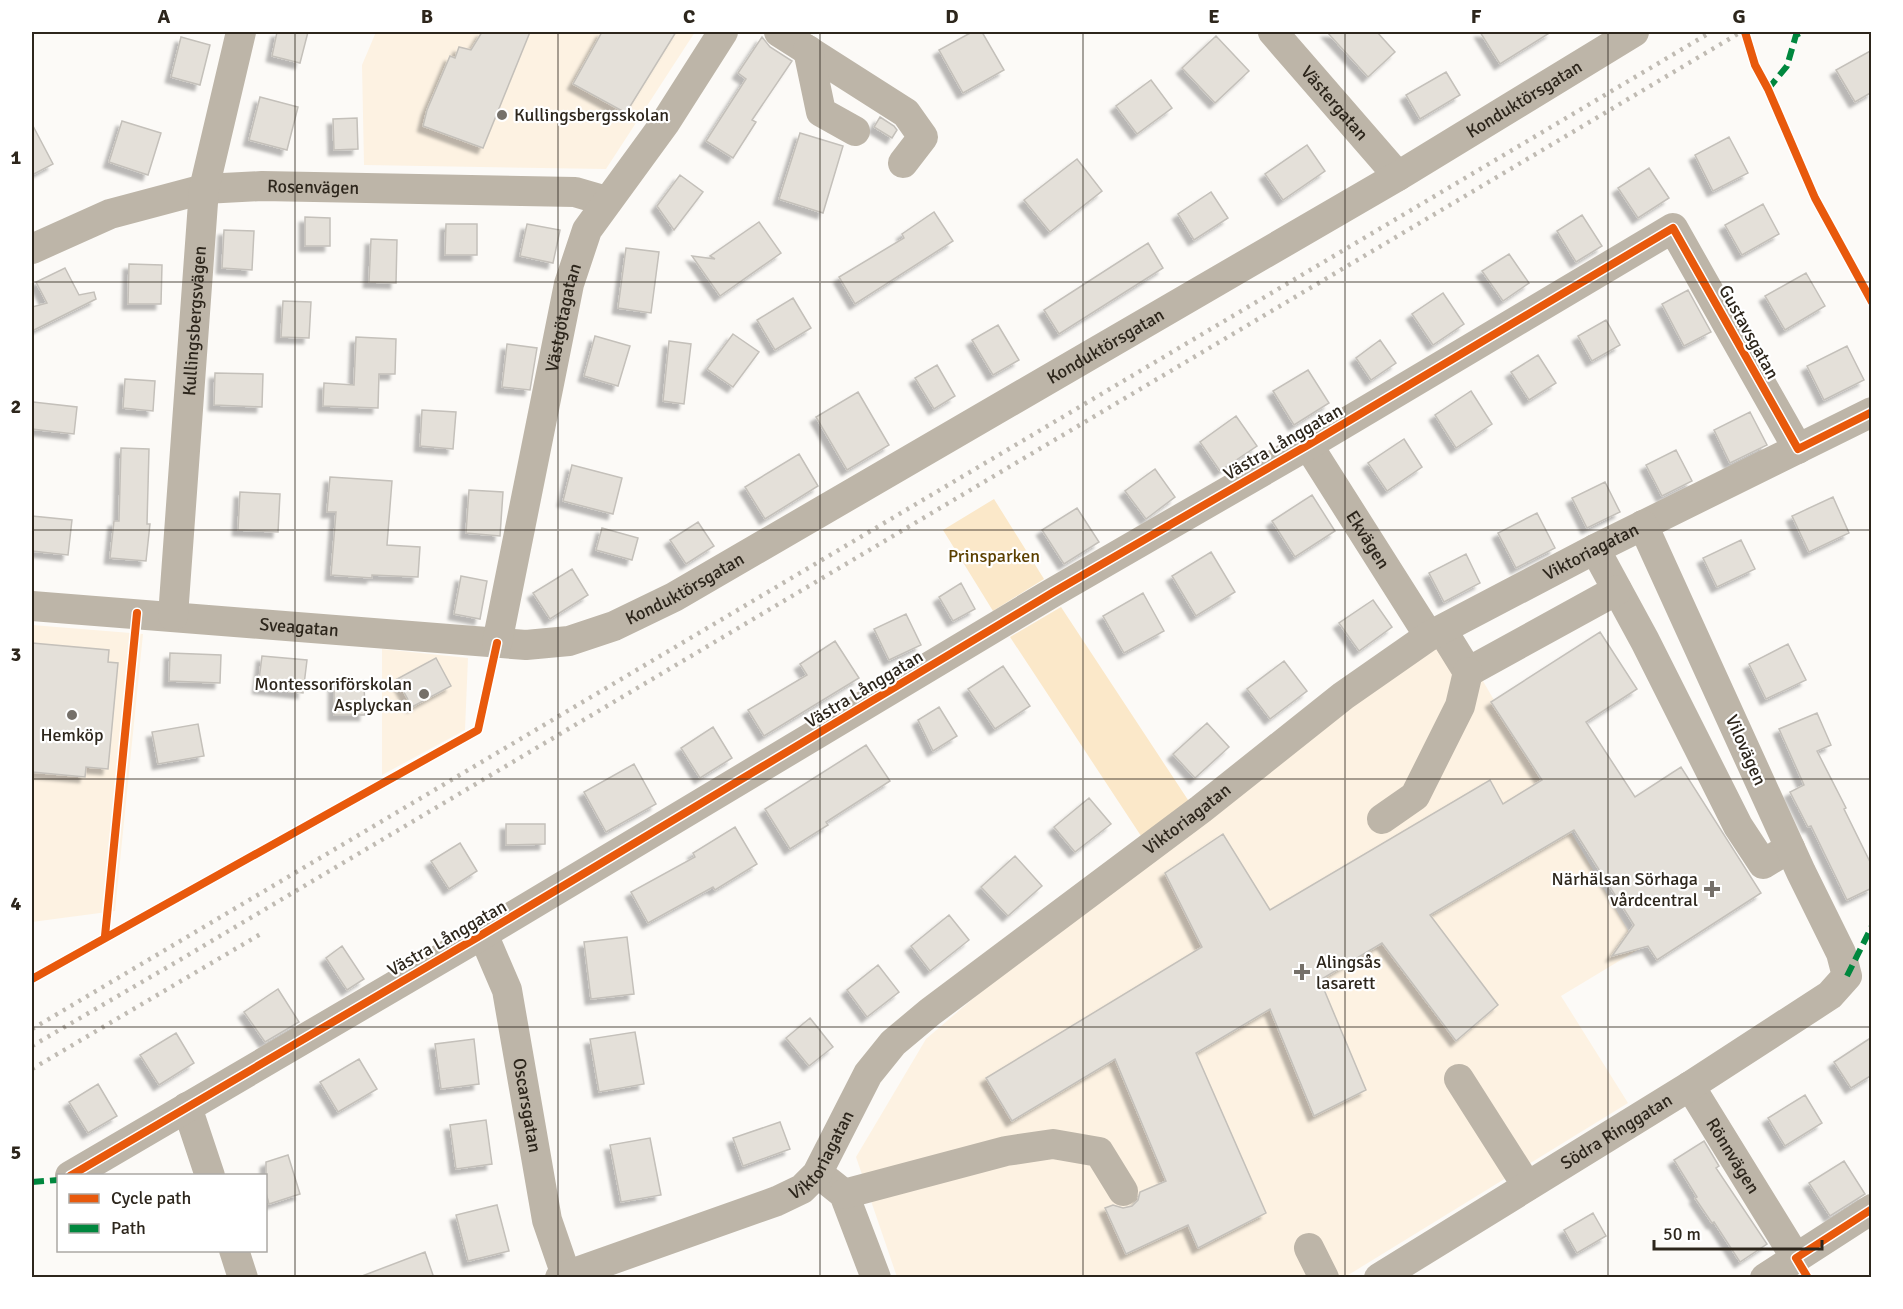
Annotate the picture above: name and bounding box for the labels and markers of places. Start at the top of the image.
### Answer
place label: Kullingsbergsskolan [514,104,669,126]
marker: Kullingsbergsskolan [495,108,509,122]
place label: Montessoriförskolan Asplyckan [254,673,412,716]
marker: Montessoriförskolan Asplyckan [417,687,431,701]
marker: Hemköp [65,708,79,722]
place label: Hemköp [40,724,104,746]
place label: Närhälsan Sörhaga vårdcentral [1552,868,1698,911]
marker: Närhälsan Sörhaga vårdcentral [1703,880,1721,898]
place label: Alingsås lasarett [1316,951,1381,994]
marker: Alingsås lasarett [1293,963,1311,981]

